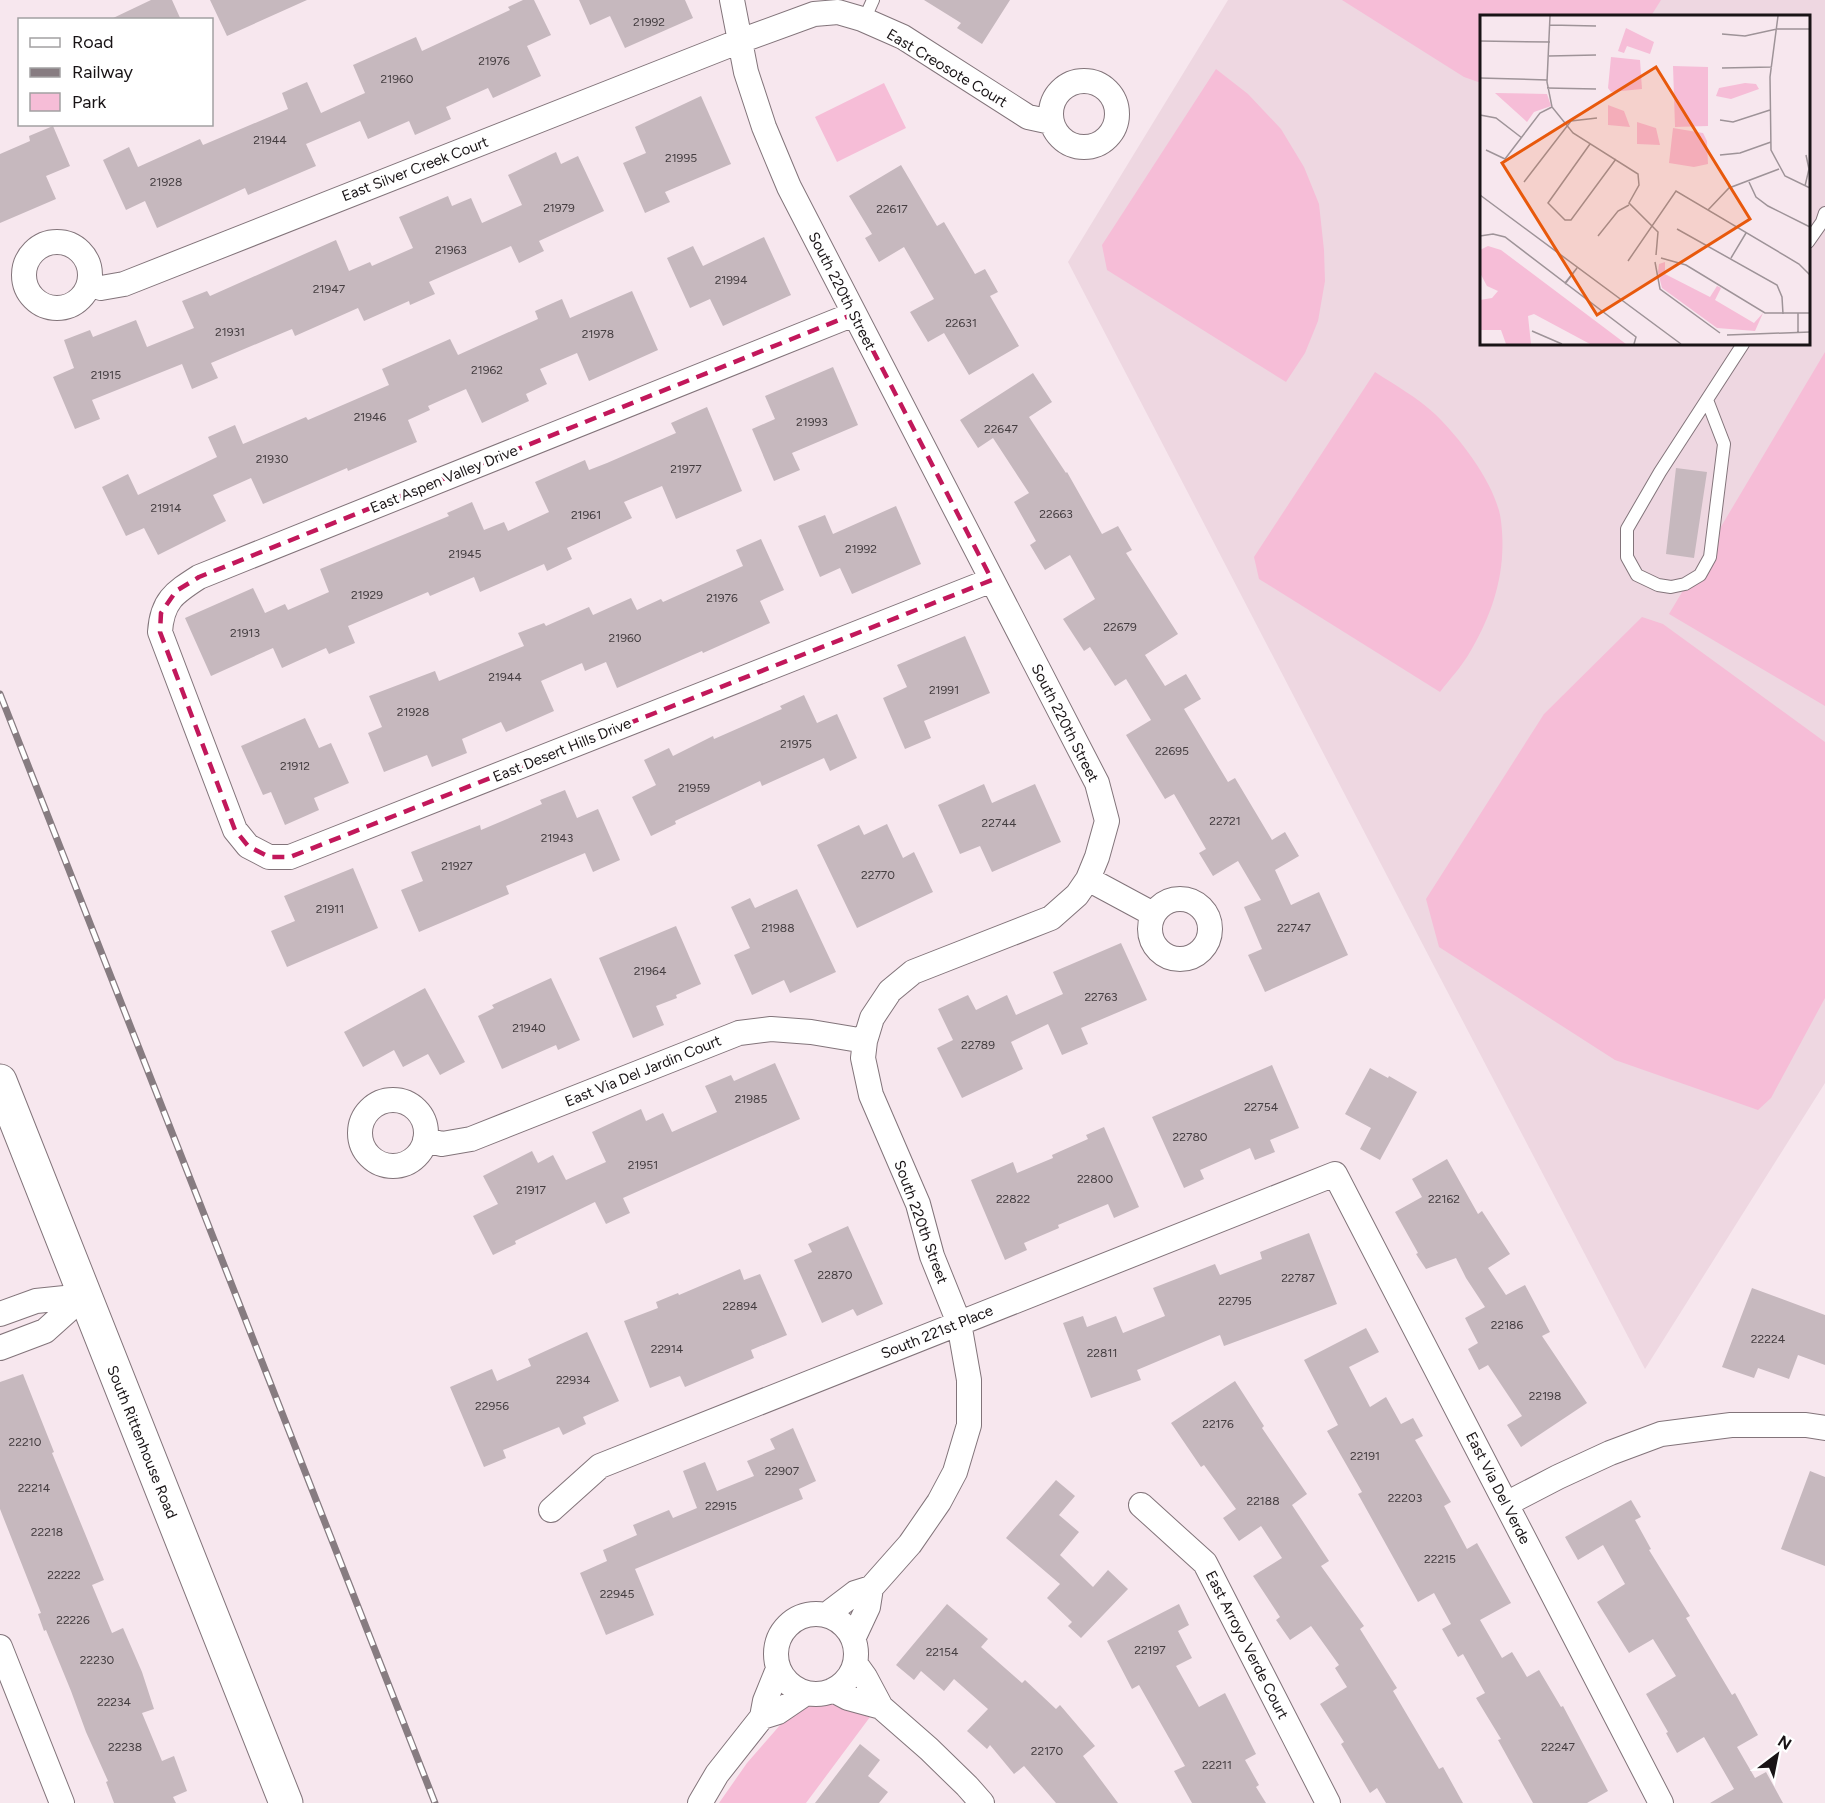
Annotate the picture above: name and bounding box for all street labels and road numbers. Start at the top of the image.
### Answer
street label: East Creosote Court [883,25,1011,111]
street label: East Silver Creek Court [339,133,491,205]
street label: South 220th Street [804,229,880,353]
street label: East Aspen Valley Drive [368,441,520,517]
street label: South 220th Street [1027,661,1103,785]
street label: East Desert Hills Drive [490,714,634,786]
street label: East Via Del Jardin Court [562,1031,724,1111]
street label: South 220th Street [890,1158,952,1287]
street label: South 221st Place [878,1301,996,1363]
street label: South Rittenhouse Road [103,1363,181,1521]
street label: East Via Del Verde [1462,1429,1534,1547]
street label: East Arroyo Verde Court [1202,1568,1292,1723]

